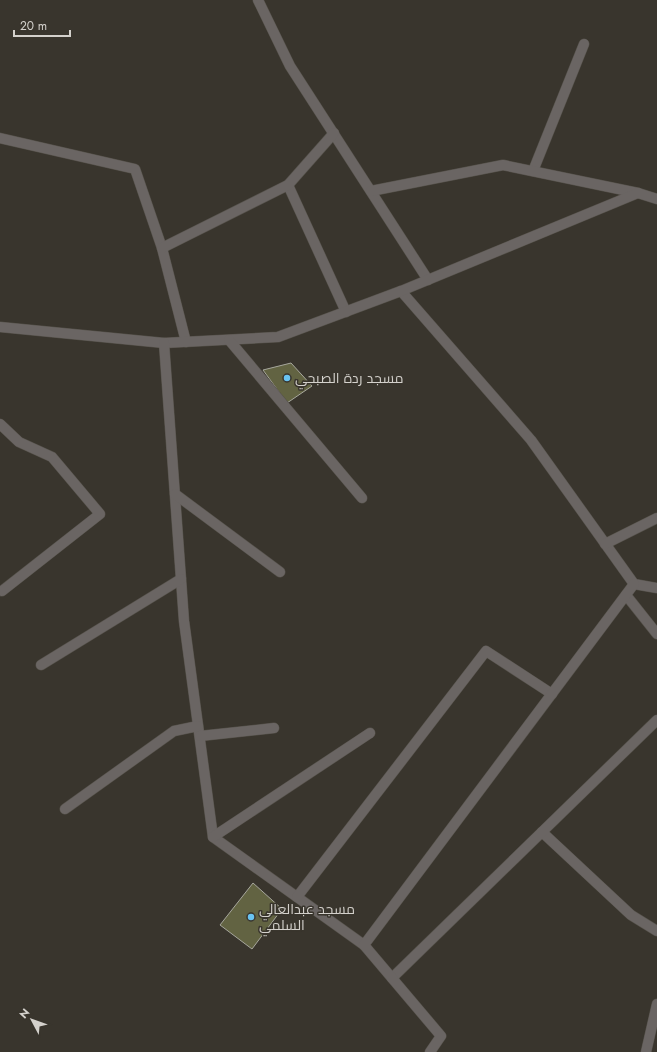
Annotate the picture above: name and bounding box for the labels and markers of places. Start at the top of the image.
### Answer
place label: مسجد ردة الصبحي [295,368,403,390]
marker: مسجد ردة الصبحي [282,373,292,383]
place label: مسجد عبدالعالي السلمي [259,899,355,937]
marker: مسجد عبدالعالي السلمي [246,912,256,922]

